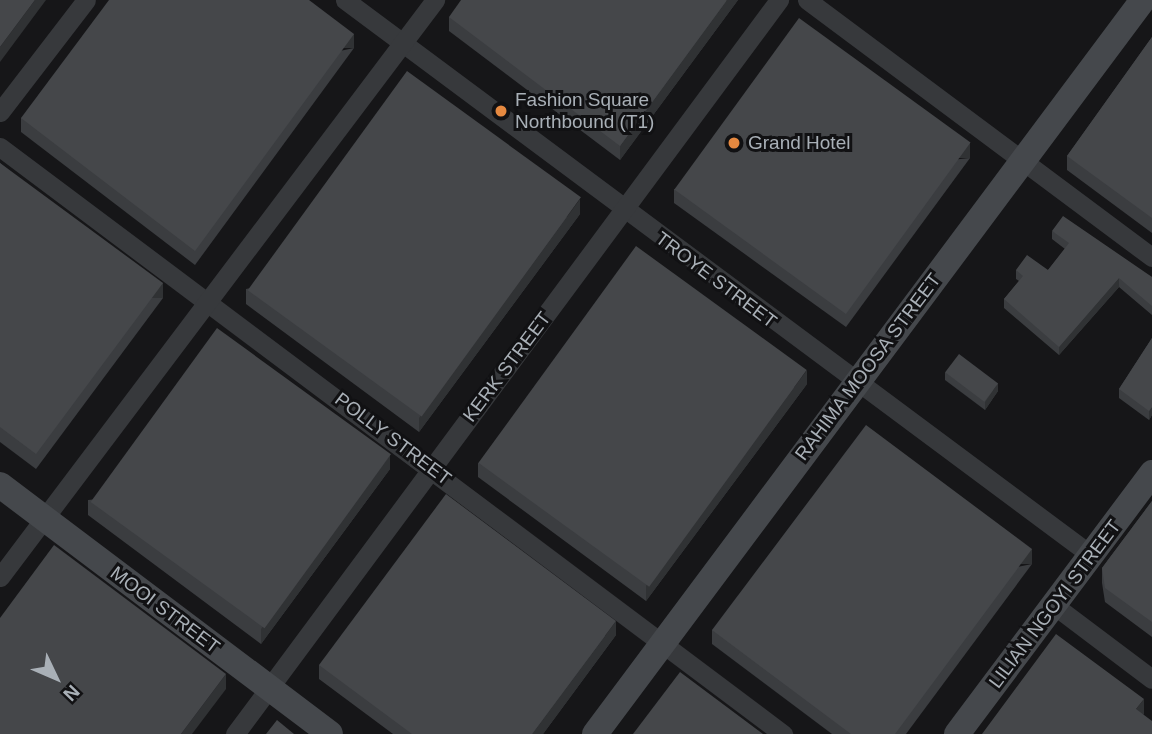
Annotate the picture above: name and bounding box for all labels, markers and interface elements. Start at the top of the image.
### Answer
place label: Fashion Square Northbound (T1) [515,89,654,133]
marker: Fashion Square Northbound (T1) [493,103,509,119]
place label: Grand Hotel [748,132,850,154]
marker: Grand Hotel [726,135,742,151]
street label: TROYE STREET [651,227,781,333]
street label: RAHIMA MOOSA STREET [790,268,946,466]
street label: KERK STREET [458,307,556,427]
street label: POLLY STREET [330,388,456,490]
street label: LILIAN NGOYI STREET [984,515,1126,693]
street label: MOOI STREET [106,562,224,658]
north arrow [21,643,91,713]
text: N [59,681,84,705]

